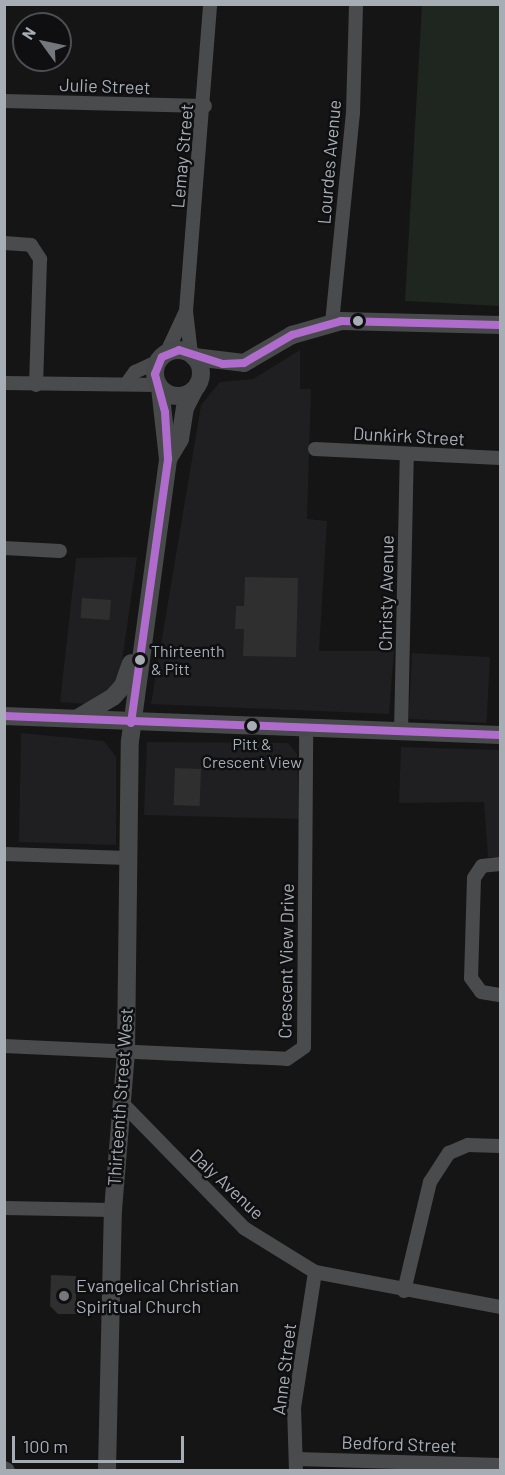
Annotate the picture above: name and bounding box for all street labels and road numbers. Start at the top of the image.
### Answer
street label: Julie Street [59,74,151,98]
street label: Lourdes Avenue [313,99,345,225]
street label: Lemay Street [167,103,197,209]
street label: Dunkirk Street [352,422,466,450]
street label: Christy Avenue [374,535,398,651]
street label: Crescent View Drive [274,883,298,1039]
street label: Thirteenth Street West [103,1007,137,1187]
street label: Daly Avenue [185,1144,269,1224]
street label: Anne Street [268,1322,300,1416]
street label: Bedford Street [341,1431,457,1457]

